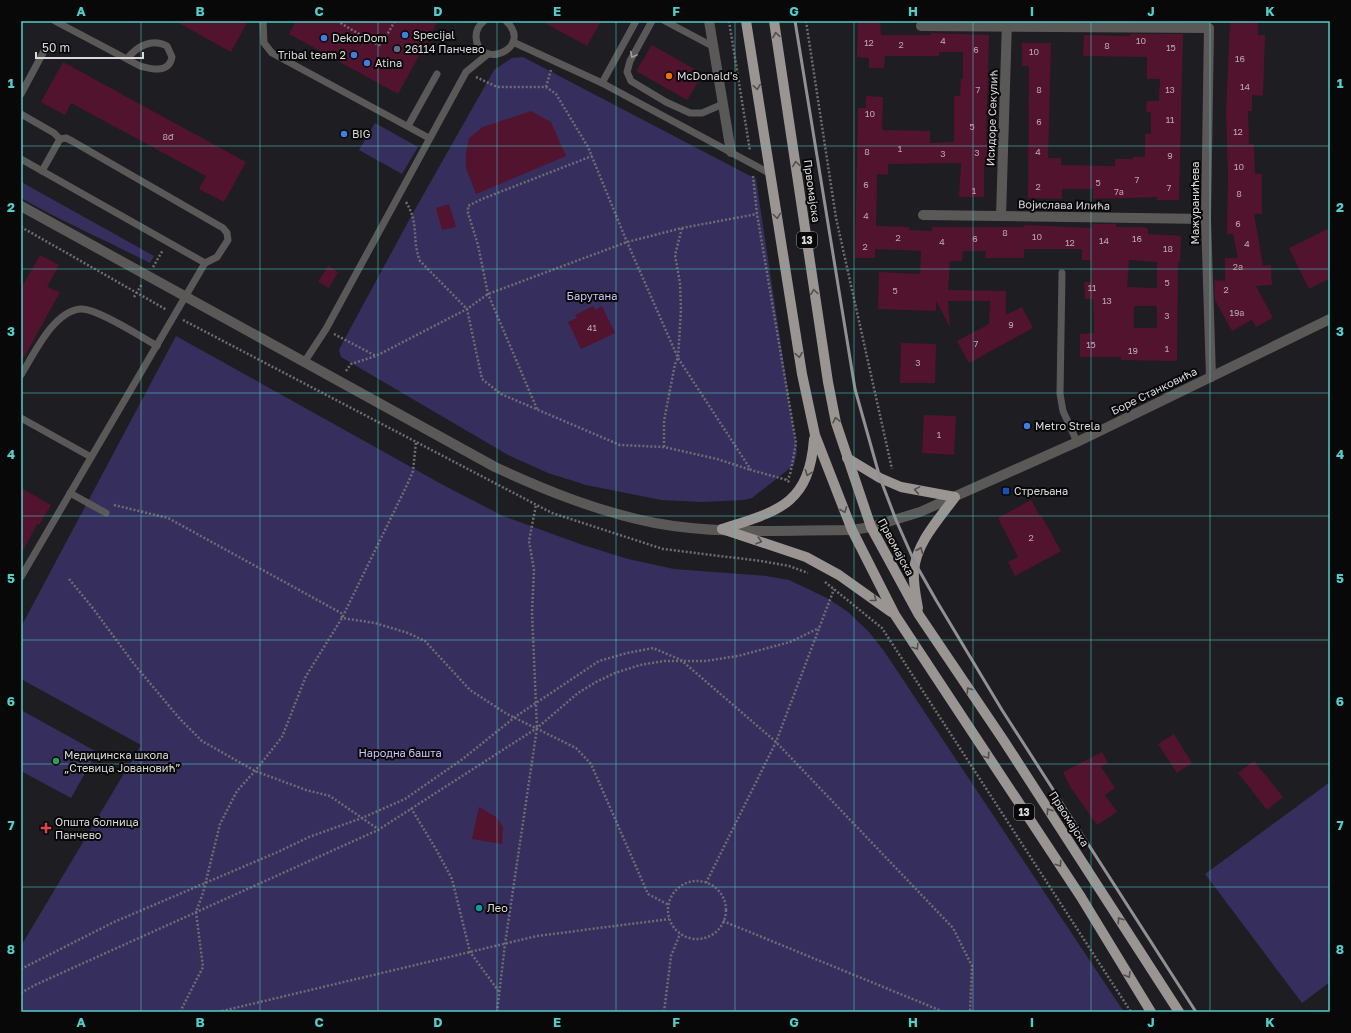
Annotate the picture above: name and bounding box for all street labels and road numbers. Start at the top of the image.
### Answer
street label: Исидоре Секулић [983,69,1000,166]
street label: Првомајска [802,159,823,223]
street label: Мажуранићева [1188,162,1201,244]
street label: Војислава Илића [1018,197,1110,212]
road number: 13 [797,232,817,248]
street label: Боре Станковића [1109,364,1199,417]
street label: Првомајска [876,516,917,578]
street label: Првомајска [1047,789,1092,849]
road number: 13 [1014,804,1034,820]

